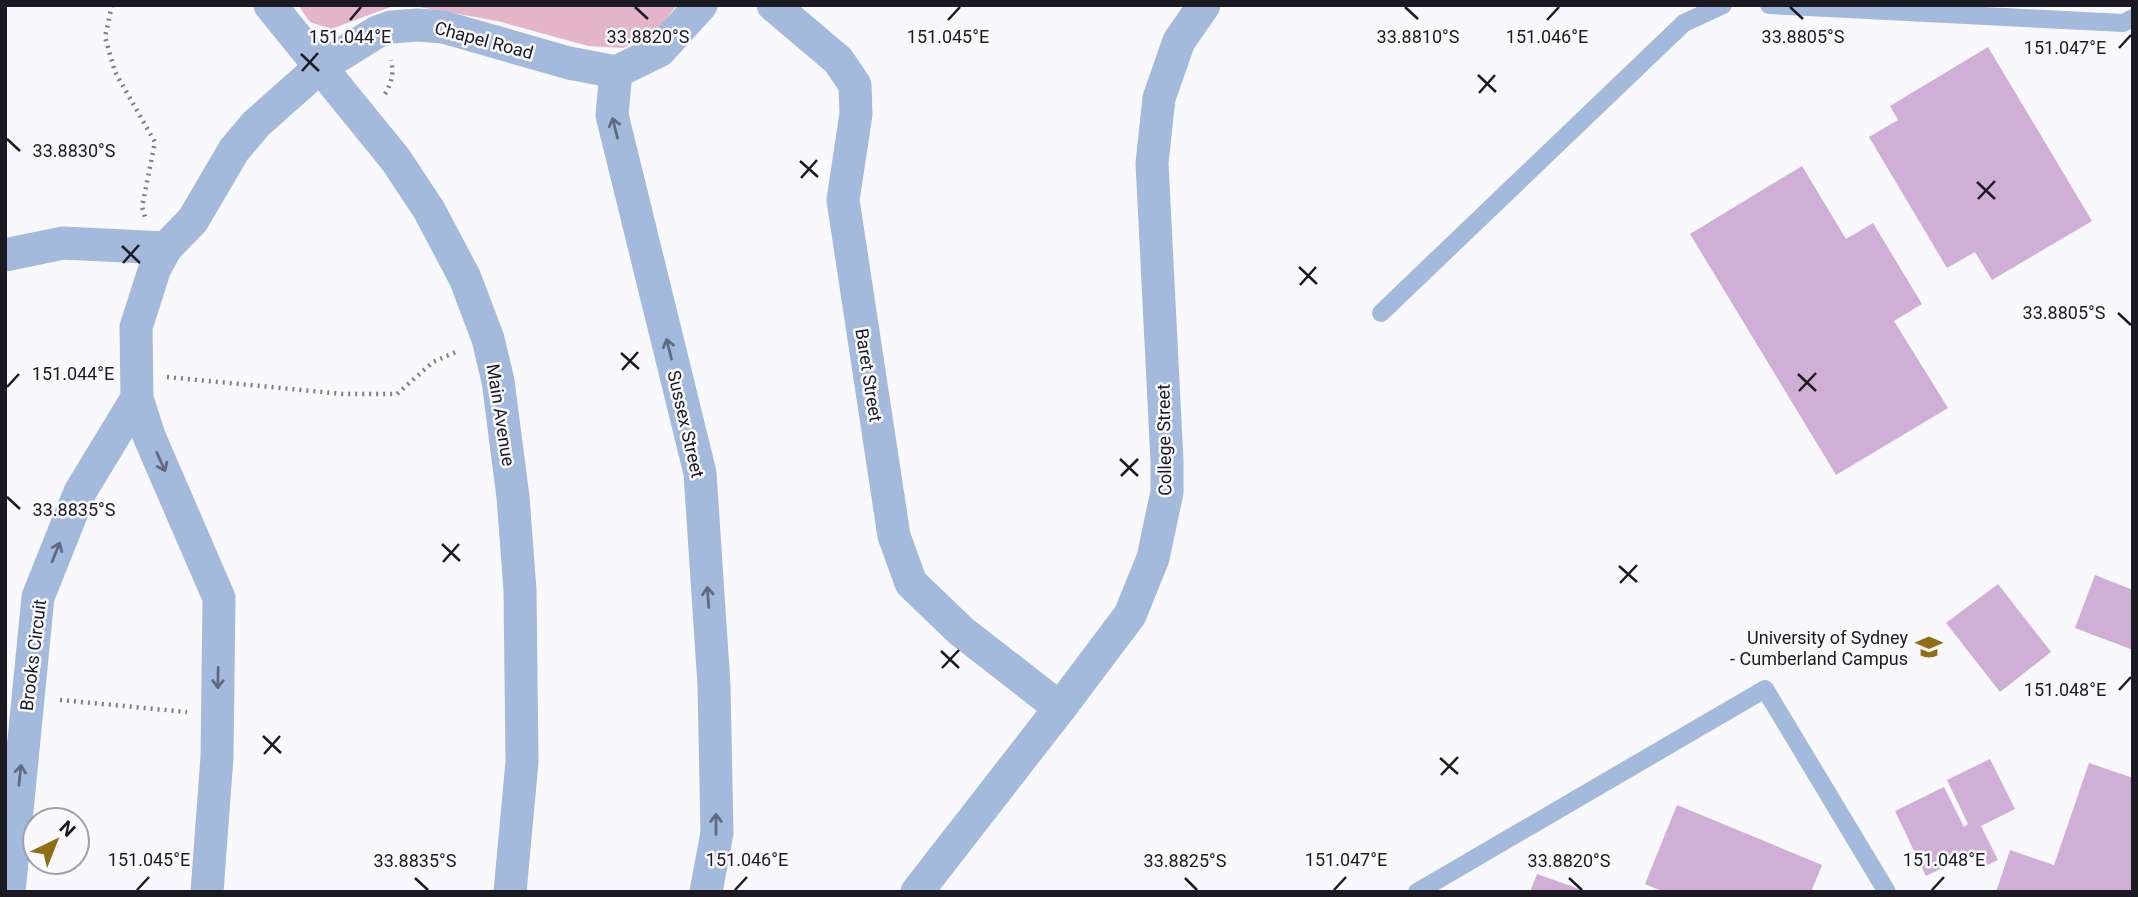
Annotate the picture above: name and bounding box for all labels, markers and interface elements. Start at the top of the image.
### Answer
street label: Chapel Road [432,17,536,63]
text: 151.044°E [309,26,391,47]
text: 33.8820°S [607,26,690,47]
text: 151.045°E [907,26,989,47]
text: 33.8810°S [1377,26,1460,47]
text: 151.046°E [1506,26,1588,47]
text: 33.8805°S [1762,26,1845,47]
text: 151.047°E [2024,37,2106,58]
one-way arrow [608,117,621,140]
text: 33.8830°S [33,140,116,161]
text: 33.8805°S [2023,302,2106,323]
street label: Baret Street [851,327,887,423]
one-way arrow [662,338,675,361]
street label: Main Avenue [483,362,519,468]
text: 151.044°E [32,363,114,384]
street label: Sussex Street [663,368,709,480]
street label: College Street [1153,384,1175,496]
one-way arrow [155,451,168,472]
text: 33.8835°S [33,499,116,520]
one-way arrow [51,542,64,563]
one-way arrow [701,586,714,609]
street label: Brooks Circuit [16,598,50,712]
place label: University of Sydney - Cumberland Campus [1730,627,1908,669]
school or university icon: University of Sydney - Cumberland Campus [1914,632,1944,662]
one-way arrow [211,666,225,689]
text: 151.048°E [2024,679,2106,700]
one-way arrow [14,764,27,787]
north arrow [21,806,91,876]
one-way arrow [709,813,723,836]
text: N [55,816,80,842]
text: 151.045°E [108,849,190,870]
text: 151.046°E [706,849,788,870]
text: 151.047°E [1305,849,1387,870]
text: 151.048°E [1903,849,1985,870]
text: 33.8835°S [374,850,457,871]
text: 33.8825°S [1144,850,1227,871]
text: 33.8820°S [1528,850,1611,871]

